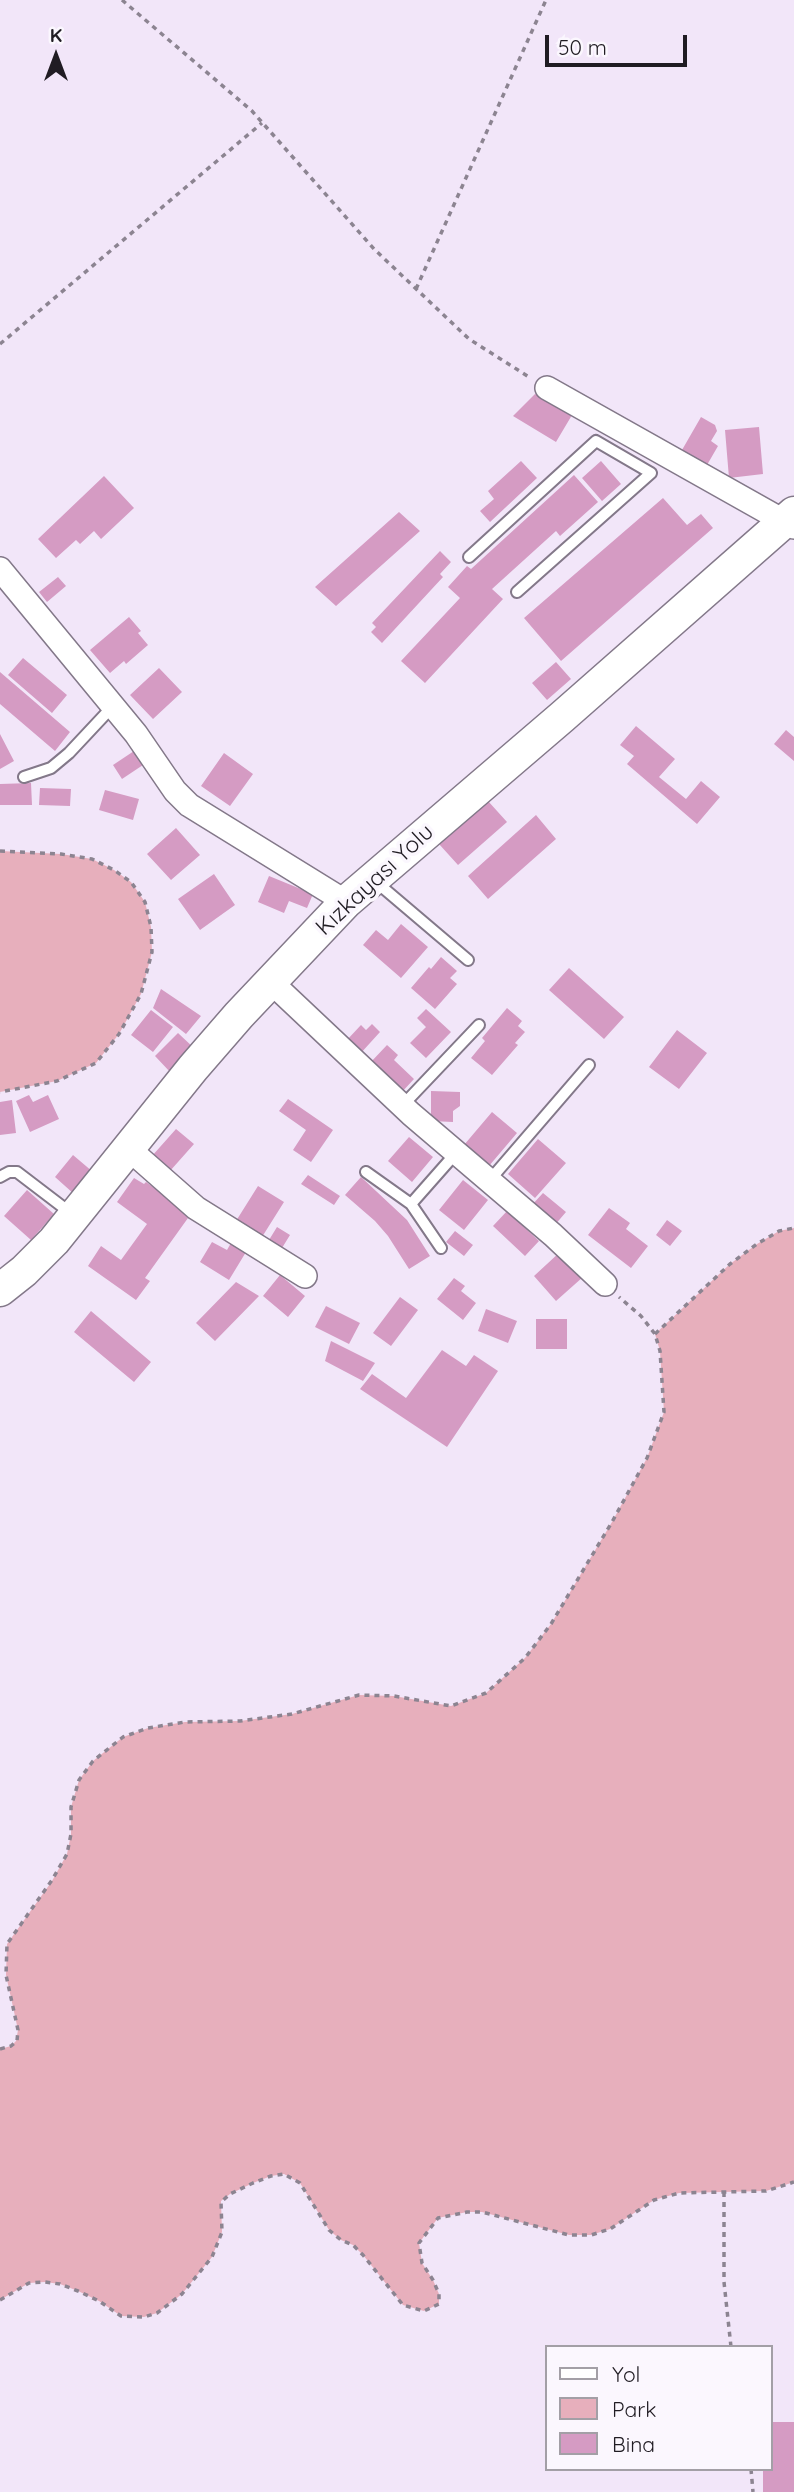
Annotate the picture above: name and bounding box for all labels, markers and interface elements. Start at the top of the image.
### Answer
north arrow [21,21,91,91]
scale bar [549,21,691,65]
text: K [50,23,62,47]
text: 50 m [558,34,607,60]
street label: Kızkayası Yolu [310,819,440,941]
legend [546,2345,773,2471]
text: Yol [612,2361,640,2387]
text: Park [612,2396,656,2422]
text: Bina [612,2431,655,2457]

